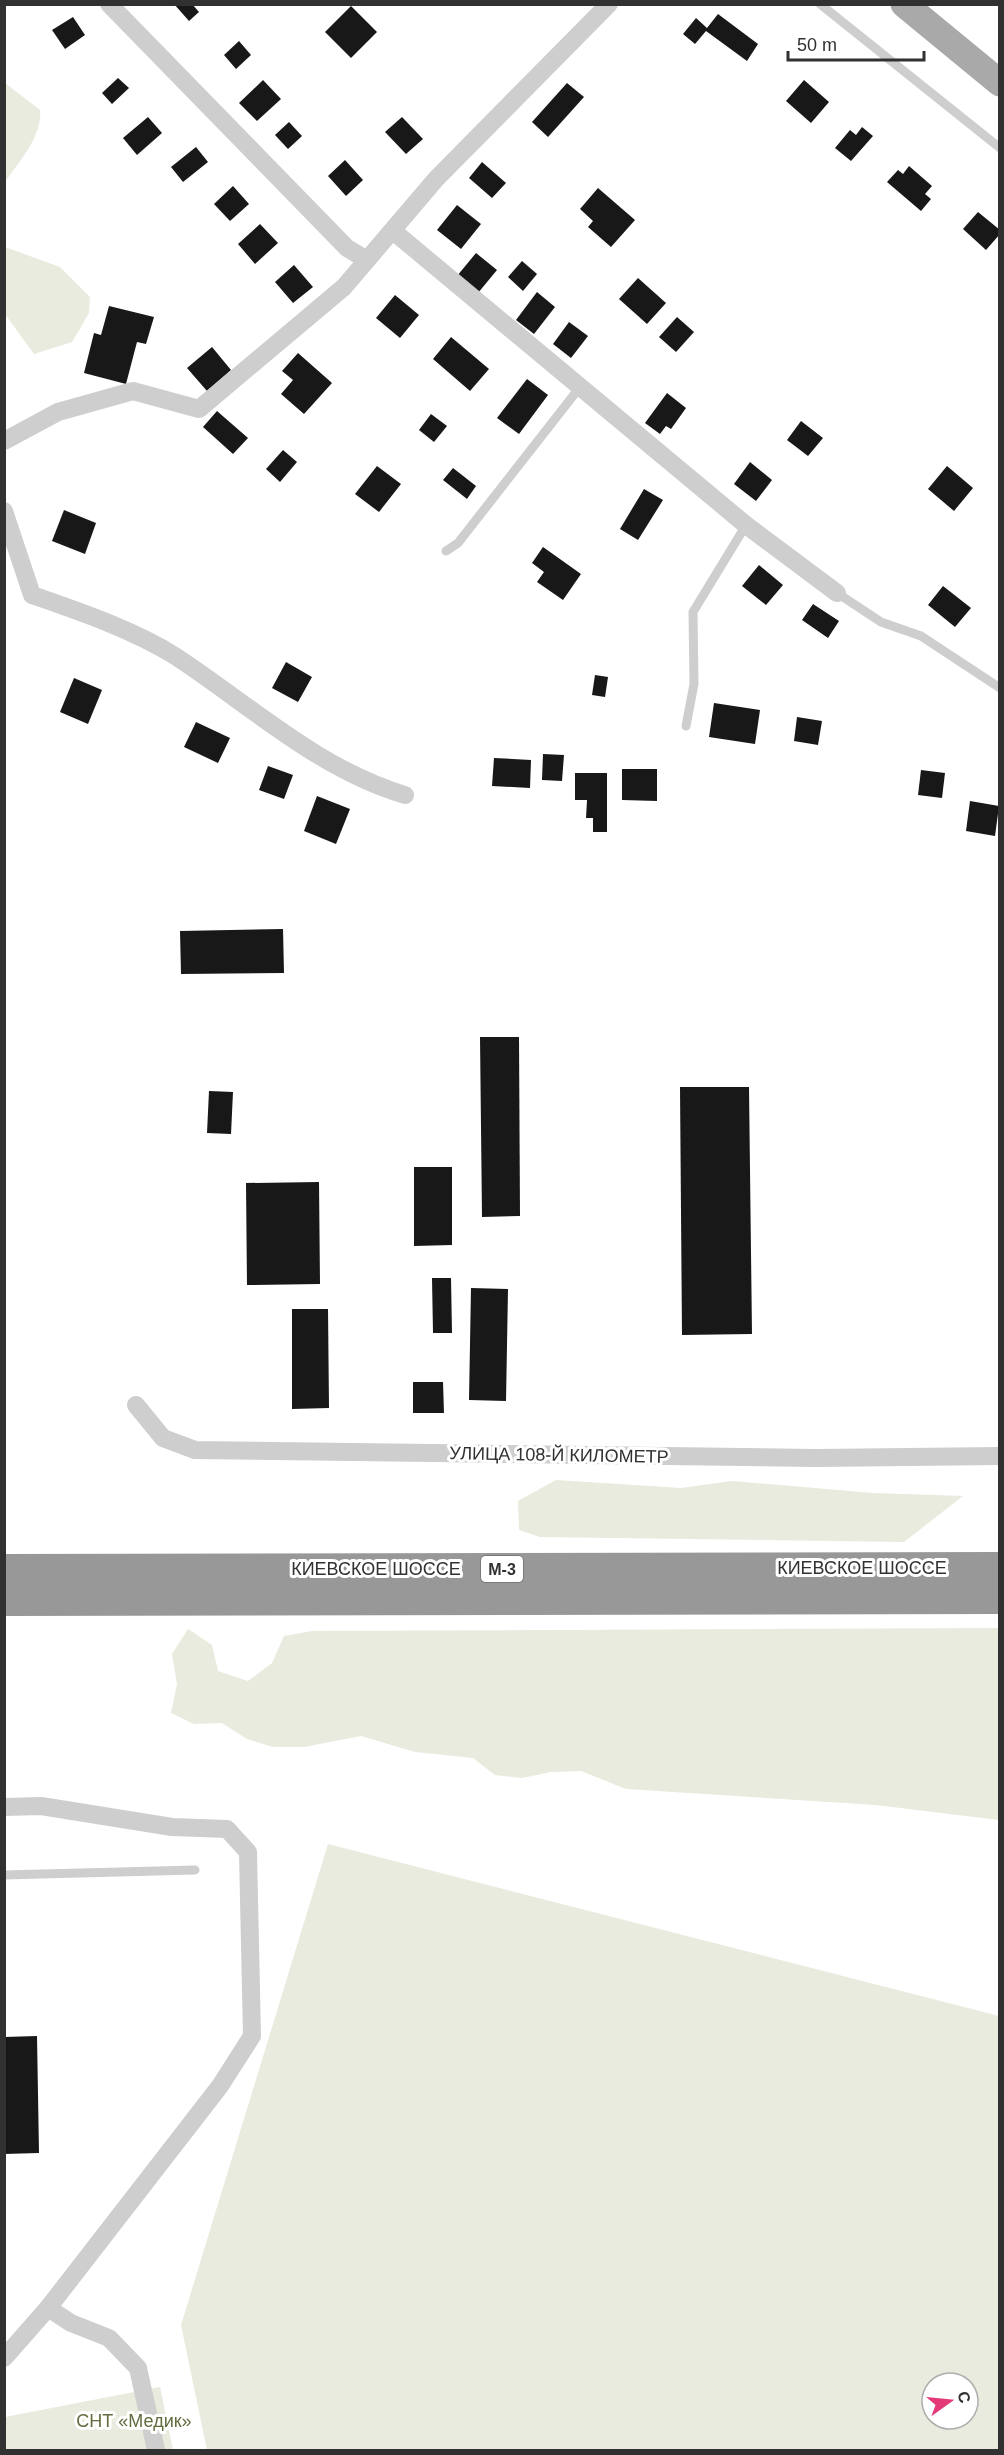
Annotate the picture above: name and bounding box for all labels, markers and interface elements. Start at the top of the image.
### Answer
scale bar [788,24,924,62]
text: 50 m [797,35,837,55]
street label: УЛИЦА 108-Й КИЛОМЕТР [449,1442,669,1467]
road number: М-3 [481,1556,523,1582]
street label: КИЕВСКОЕ ШОССЕ [777,1558,947,1578]
street label: КИЕВСКОЕ ШОССЕ [291,1559,461,1579]
north arrow [920,2371,980,2431]
text: С [954,2389,974,2405]
park label: СНТ «Медик» [76,2411,192,2431]

